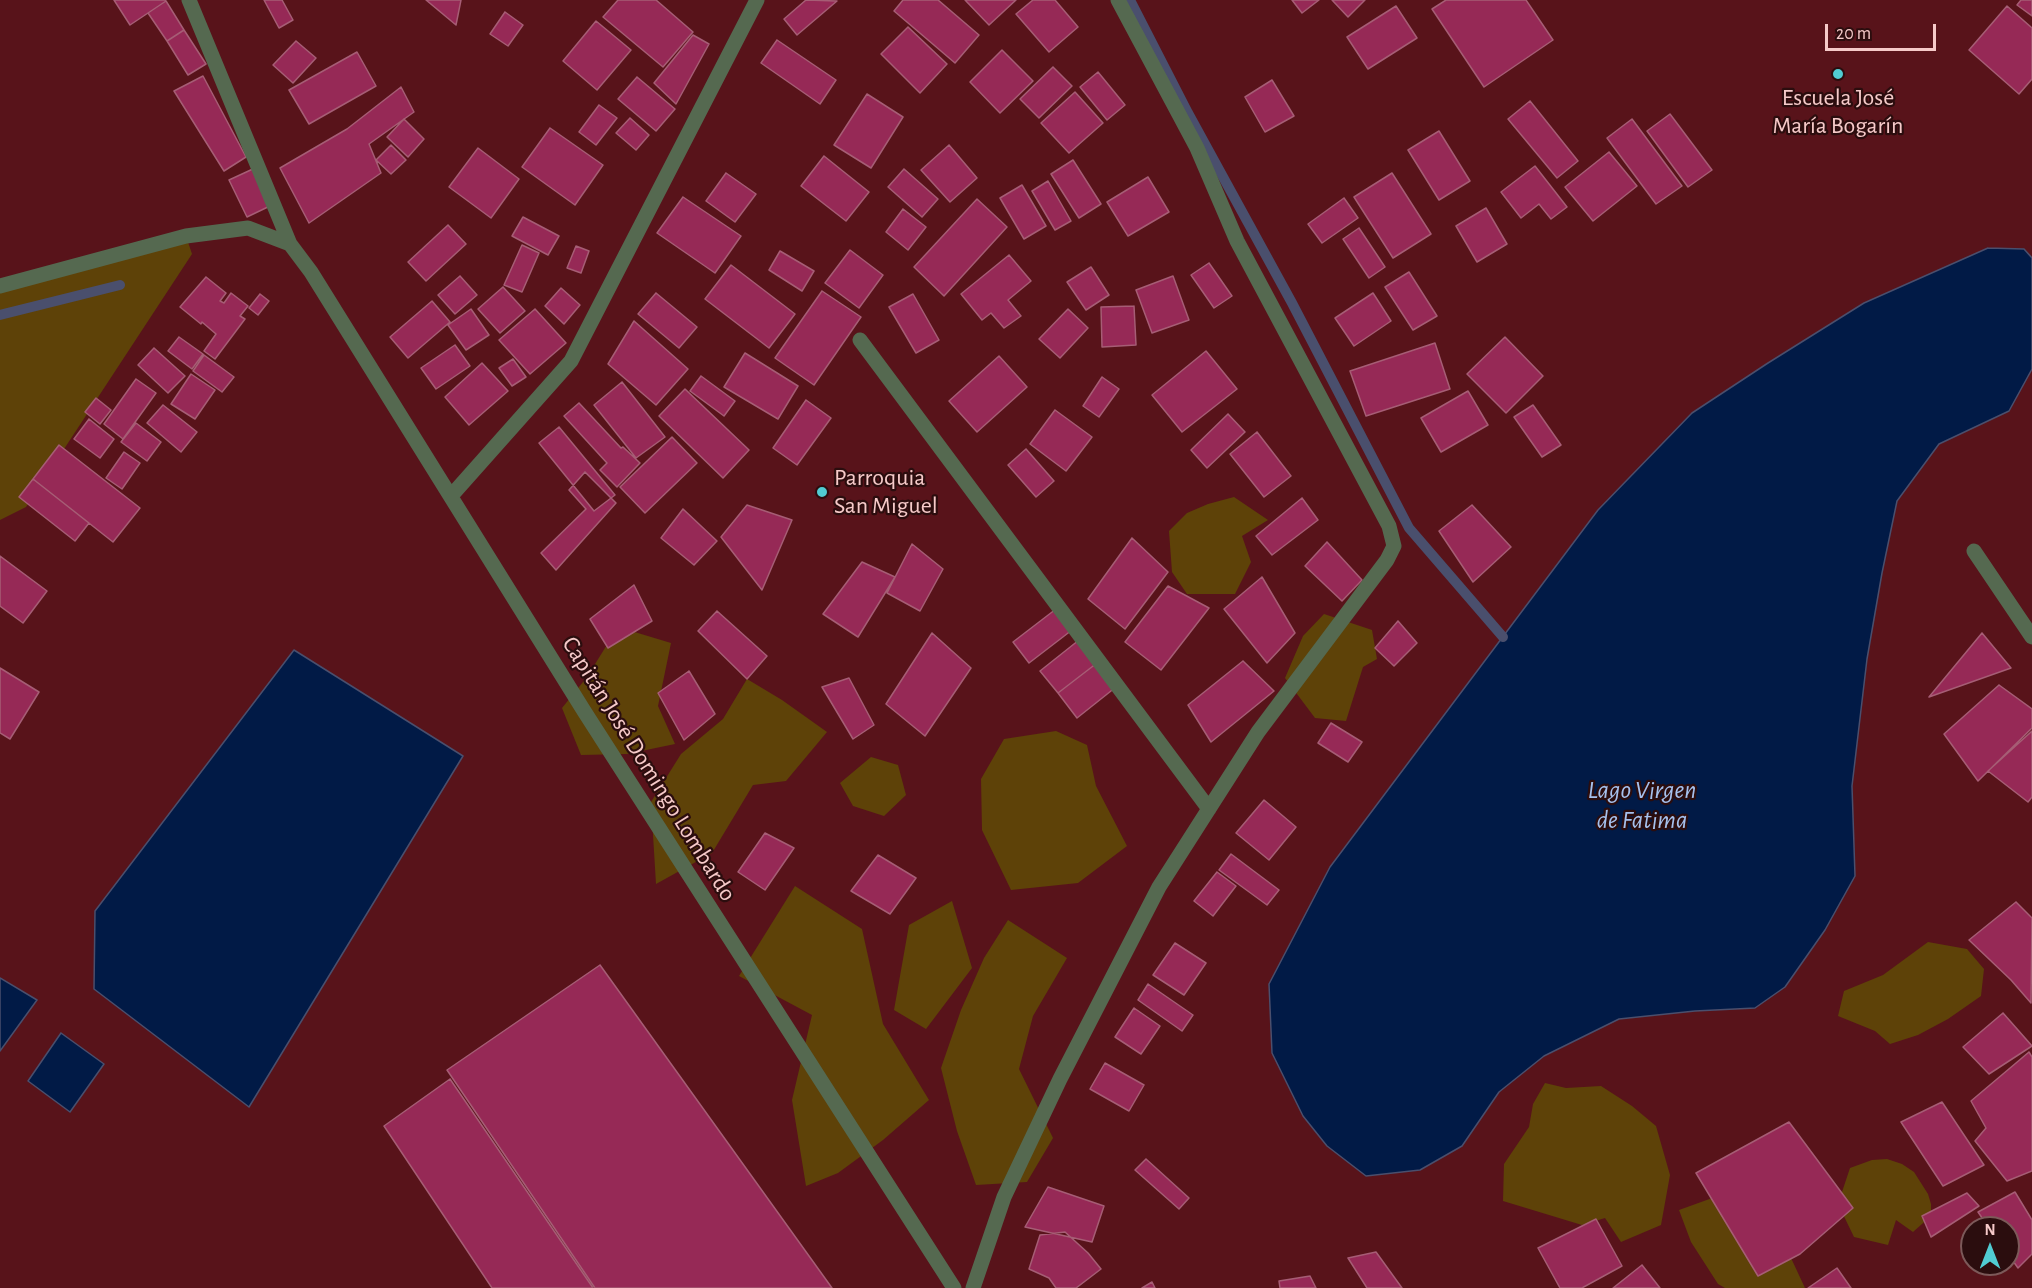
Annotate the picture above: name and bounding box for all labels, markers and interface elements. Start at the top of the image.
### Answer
scale bar [1828,12,1939,50]
text: 20 m [1836,25,1871,43]
marker: Escuela José María Bogarín [1831,67,1845,81]
place label: Escuela José María Bogarín [1773,84,1903,140]
place label: Parroquia San Miguel [834,464,938,520]
marker: Parroquia San Miguel [815,485,829,499]
street label: Capitán José Domingo Lombardo [556,631,742,907]
water label: Lago Virgen de Fatima [1588,774,1696,836]
north arrow [1960,1216,2020,1276]
text: N [1984,1222,1996,1238]

